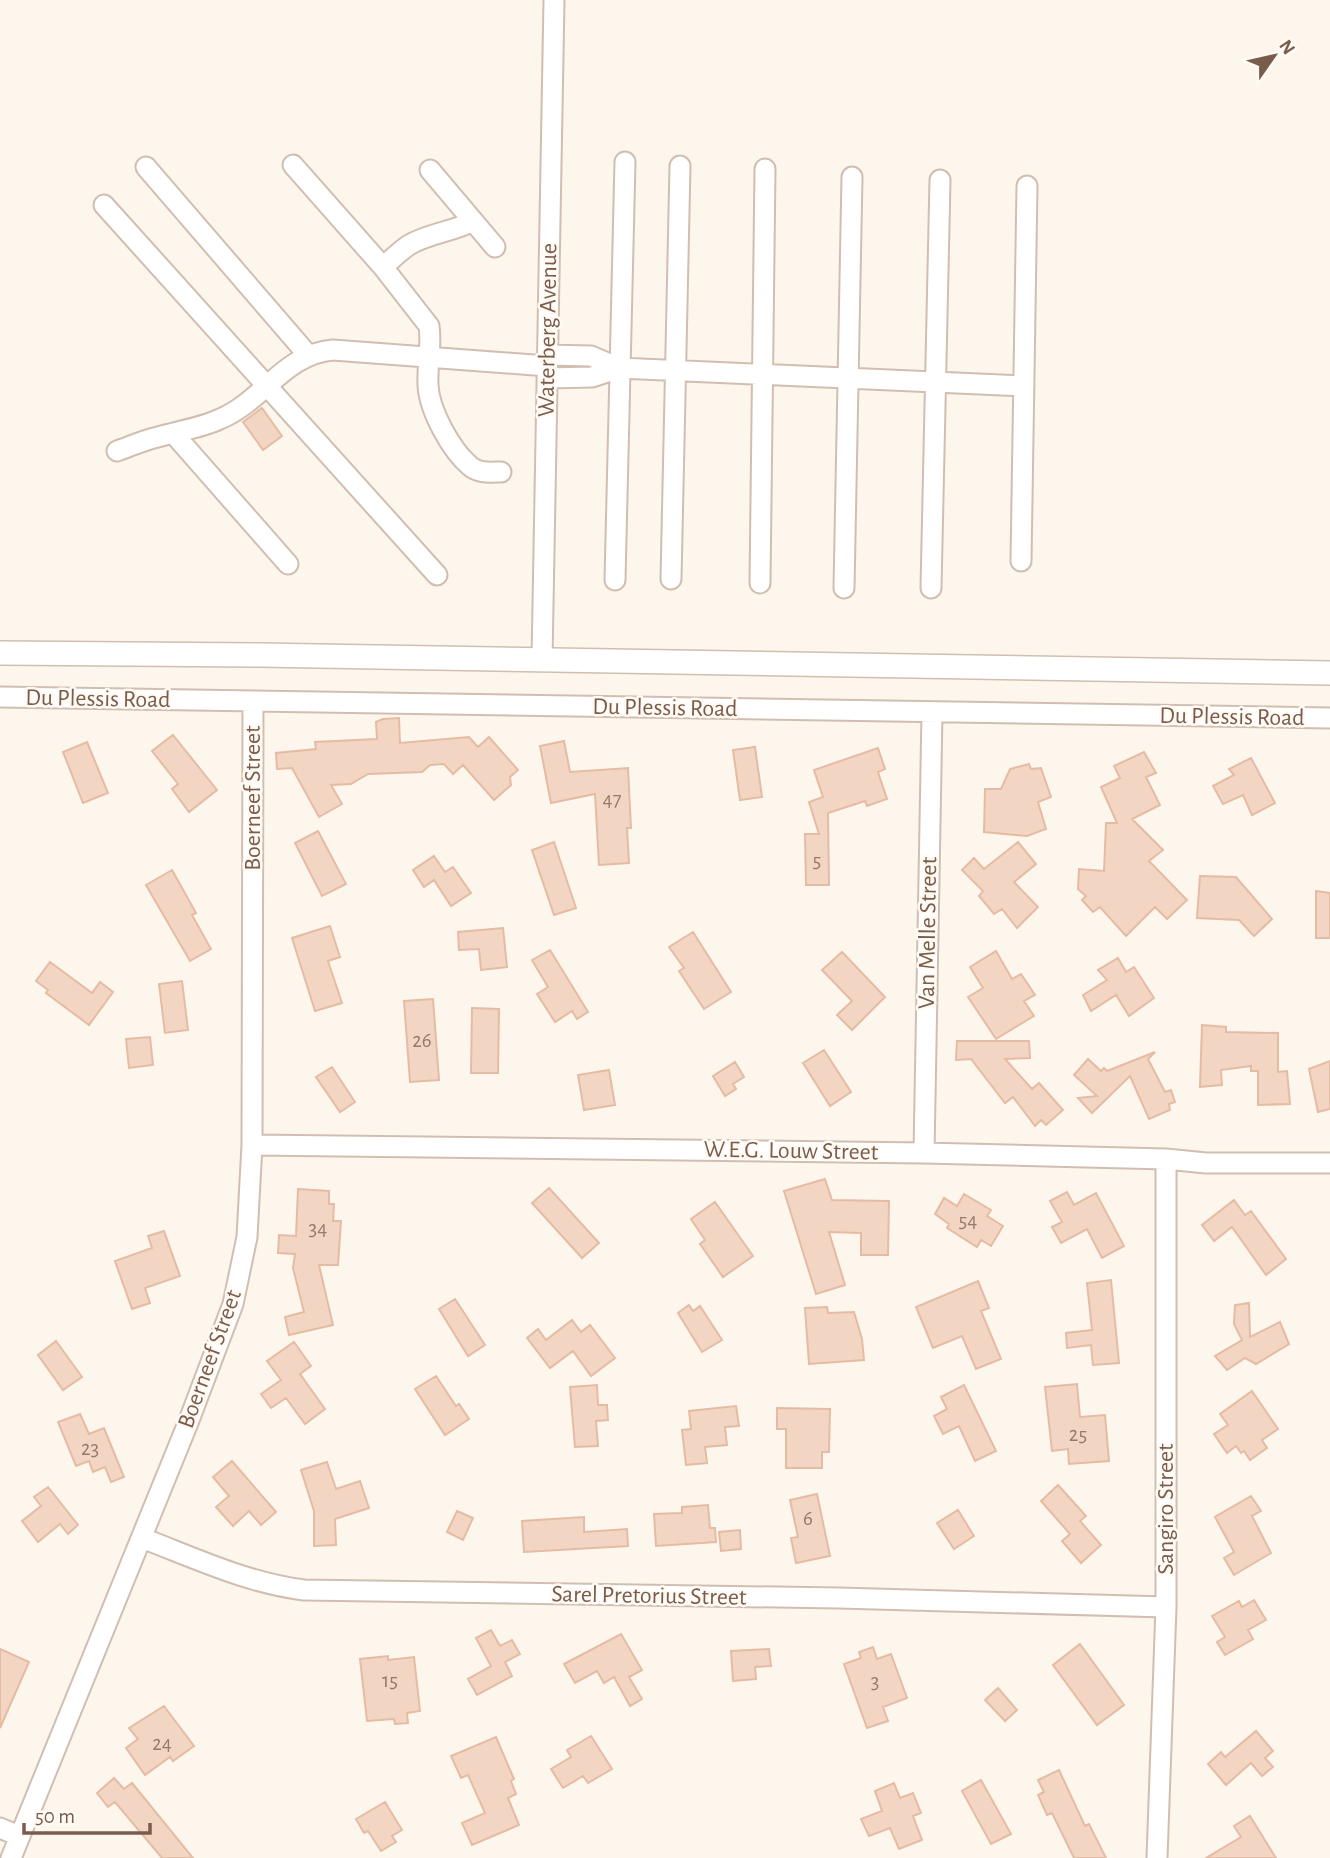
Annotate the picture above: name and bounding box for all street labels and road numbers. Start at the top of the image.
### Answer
street label: Waterberg Avenue [534,243,562,417]
street label: Du Plessis Road [25,686,171,712]
street label: Du Plessis Road [592,695,738,721]
street label: Du Plessis Road [1159,704,1305,730]
street label: Boerneef Street [241,725,265,871]
street label: Van Melle Street [915,856,941,1009]
street label: W.E.G. Louw Street [703,1137,879,1165]
street label: Boerneef Street [174,1286,246,1431]
street label: Sangiro Street [1154,1443,1178,1575]
street label: Sarel Pretorius Street [551,1582,747,1610]

